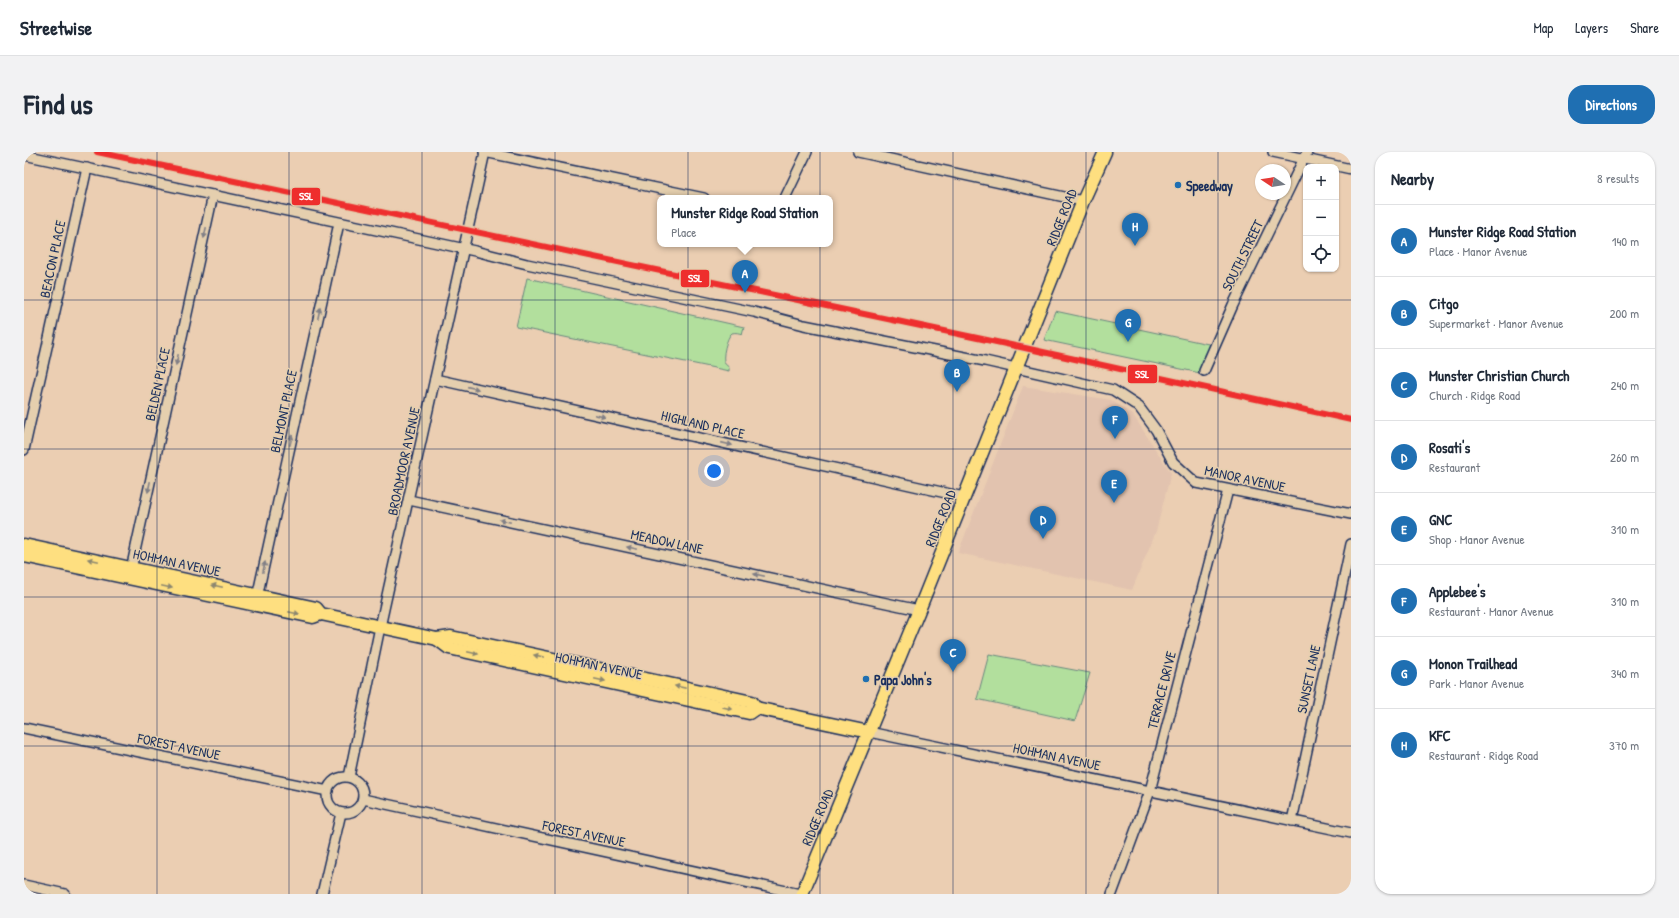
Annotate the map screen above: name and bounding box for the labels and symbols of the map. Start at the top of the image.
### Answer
north arrow [1255,164,1291,200]
place label: Speedway [1186,176,1233,197]
marker: Speedway [1173,180,1183,190]
street label: RIDGE ROAD [1041,185,1081,248]
line badge: SSL [291,187,321,206]
text: SSL [299,189,314,203]
pin: H [1122,213,1148,246]
street label: SOUTH STREET [1217,216,1268,294]
street label: BEACON PLACE [35,218,69,300]
one-way arrow [202,227,208,239]
pin: A [732,260,758,293]
line badge: SSL [680,269,710,288]
text: SSL [688,271,703,285]
one-way arrow [317,307,323,319]
pin: G [1115,309,1141,342]
street label: BELDEN PLACE [140,346,174,422]
one-way arrow [173,354,179,366]
pin: B [944,359,970,392]
line badge: SSL [1127,364,1158,384]
text: SSL [1135,367,1150,381]
street label: BELMONT PLACE [265,368,301,454]
one-way arrow [467,385,479,391]
street label: BROADMOOR AVENUE [382,405,424,517]
street label: HIGHLAND PLACE [659,405,747,443]
pin: F [1102,406,1128,439]
one-way arrow [594,413,606,419]
one-way arrow [289,434,295,446]
one-way arrow [721,442,733,448]
street label: MANOR AVENUE [1203,460,1287,496]
your location [704,461,724,481]
pin: E [1101,470,1127,503]
one-way arrow [145,480,151,493]
street label: RIDGE ROAD [920,486,960,549]
pin: D [1030,506,1056,539]
one-way arrow [499,517,511,523]
street label: MEADOW LANE [629,524,705,558]
street label: HOHMAN AVENUE [132,543,222,581]
one-way arrow [626,544,638,550]
one-way arrow [87,556,99,562]
one-way arrow [261,561,267,573]
one-way arrow [753,572,765,578]
one-way arrow [210,583,223,589]
one-way arrow [161,584,173,590]
one-way arrow [288,611,300,617]
pin: C [940,639,966,672]
street label: SUNSET LANE [1291,643,1325,715]
street label: HOHMAN AVENUE [554,646,644,684]
street label: TERRACE DRIVE [1142,649,1180,731]
one-way arrow [466,650,479,656]
one-way arrow [533,653,545,659]
place label: Papa John's [874,670,932,691]
marker: Papa John's [861,674,871,684]
one-way arrow [594,678,606,684]
one-way arrow [674,683,686,689]
one-way arrow [721,705,733,711]
street label: FOREST AVENUE [135,728,222,764]
street label: HOHMAN AVENUE [1012,737,1102,775]
street label: RIDGE ROAD [797,785,838,848]
street label: FOREST AVENUE [540,815,627,851]

